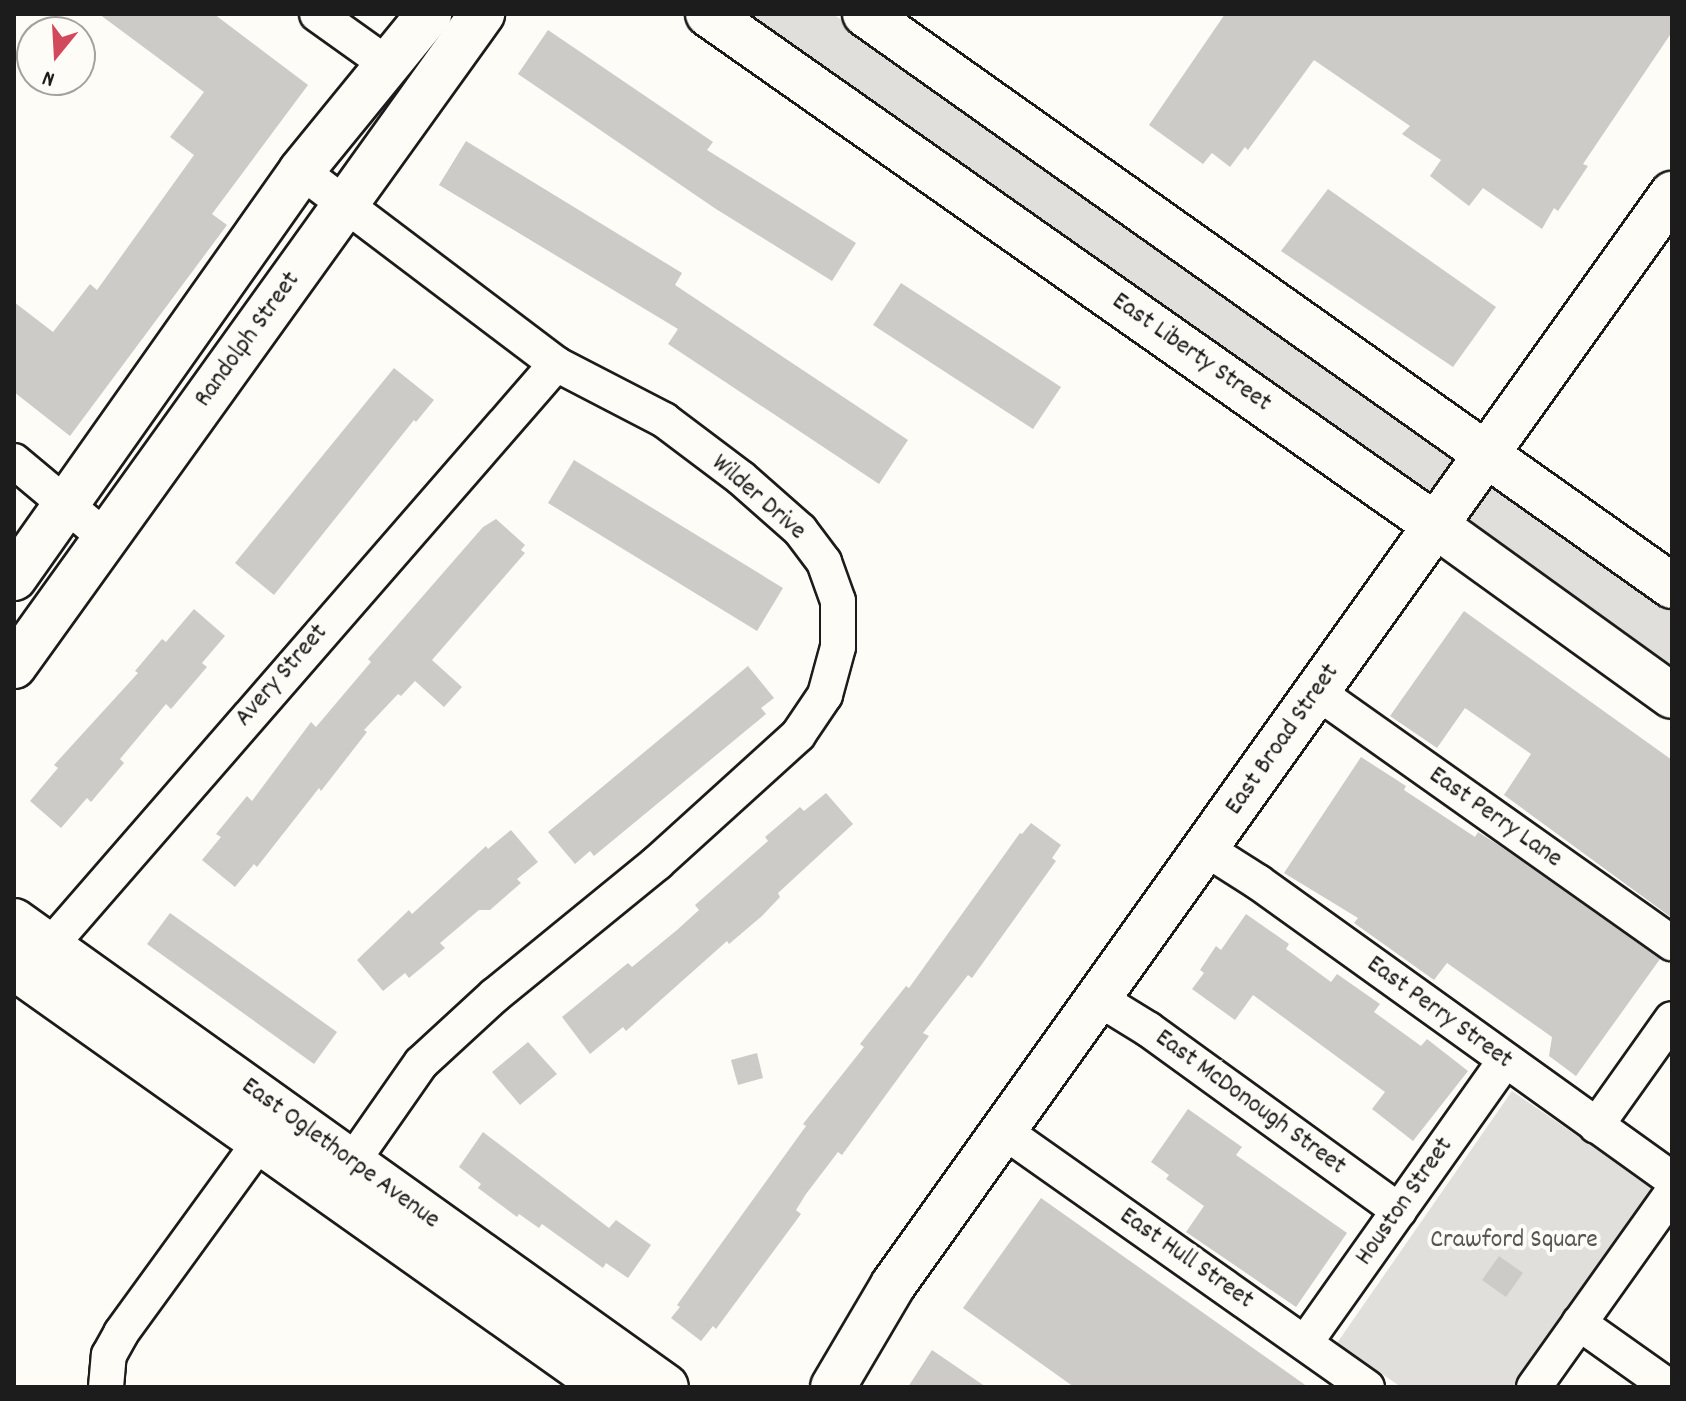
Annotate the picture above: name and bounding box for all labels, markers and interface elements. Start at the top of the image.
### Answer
north arrow [16,16,96,96]
text: N [39,61,59,94]
street label: Randolph Street [188,266,308,414]
street label: East Liberty Street [1105,286,1277,420]
street label: Wilder Drive [704,448,812,548]
street label: Avery Street [229,618,335,734]
street label: East Broad Street [1219,658,1347,822]
street label: East Perry Lane [1422,761,1568,875]
street label: East Perry Street [1360,950,1518,1076]
street label: East McDonough Street [1148,1023,1352,1183]
street label: East Oglethorpe Avenue [235,1072,445,1236]
street label: Houston Street [1349,1132,1461,1272]
street label: East Hull Street [1113,1201,1259,1317]
park label: Crawford Square [1430,1225,1598,1257]

